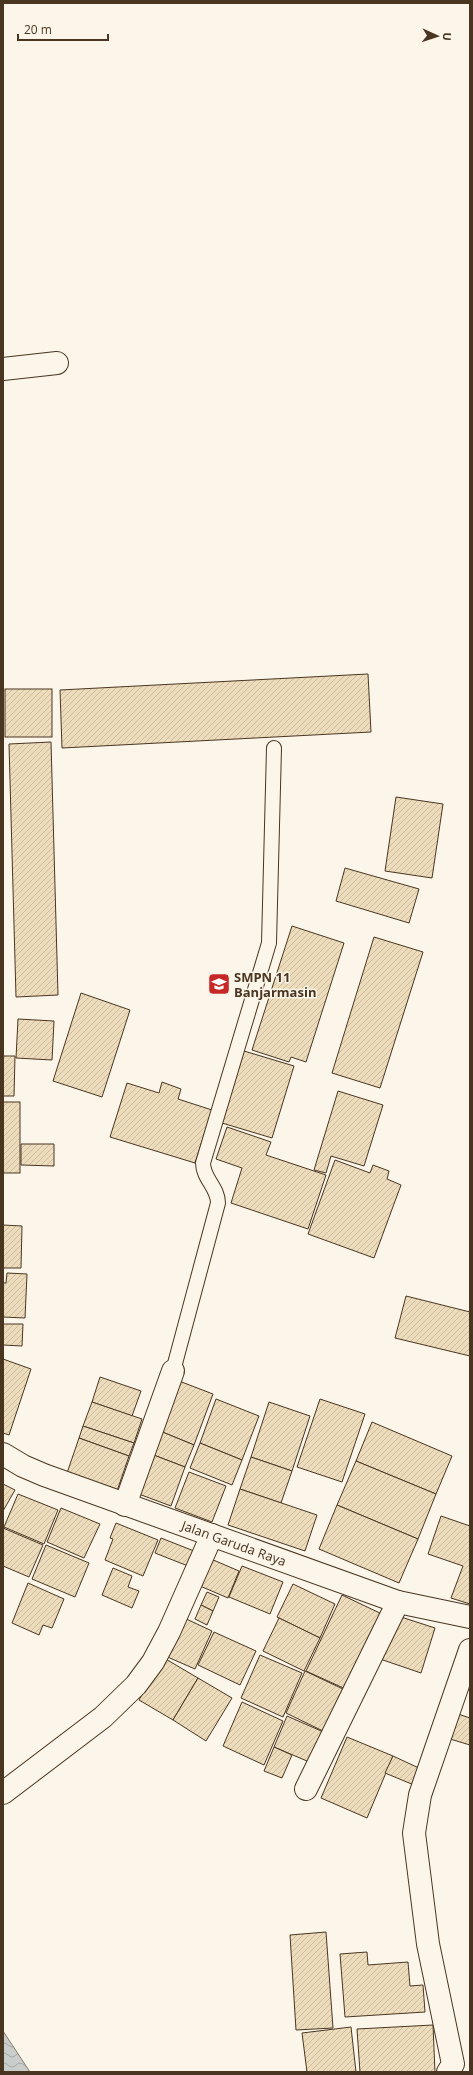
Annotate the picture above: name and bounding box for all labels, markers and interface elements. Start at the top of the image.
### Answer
scale bar [18,16,108,42]
north arrow [417,16,457,56]
text: 20 m [24,21,52,38]
text: U [440,32,455,41]
place label: SMPN 11 Banjarmasin [234,968,316,1001]
school or university icon: SMPN 11 Banjarmasin [206,971,232,997]
street label: Jalan Garuda Raya [177,1515,289,1570]

